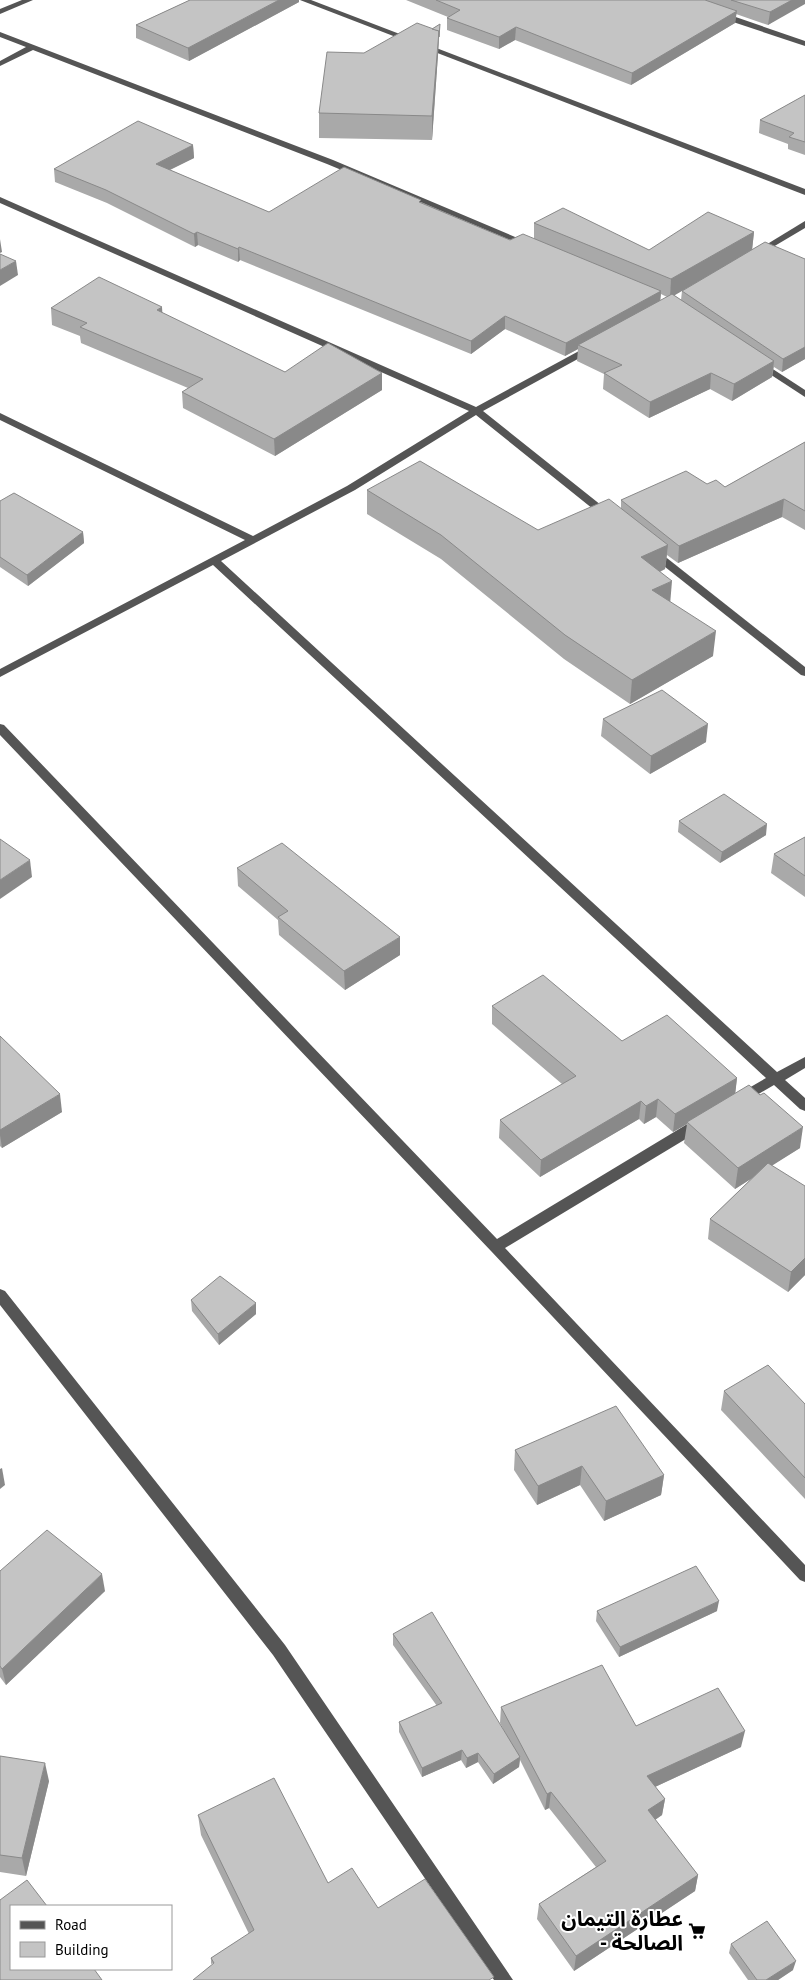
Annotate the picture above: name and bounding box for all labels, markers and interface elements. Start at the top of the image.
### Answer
legend [10,1905,172,1970]
place label: عطارة التيمان - الصالحة [561,1905,683,1956]
text: Road [55,1915,87,1934]
supermarket icon: عطارة التيمان - الصالحة [687,1921,707,1941]
text: Building [55,1940,109,1959]

